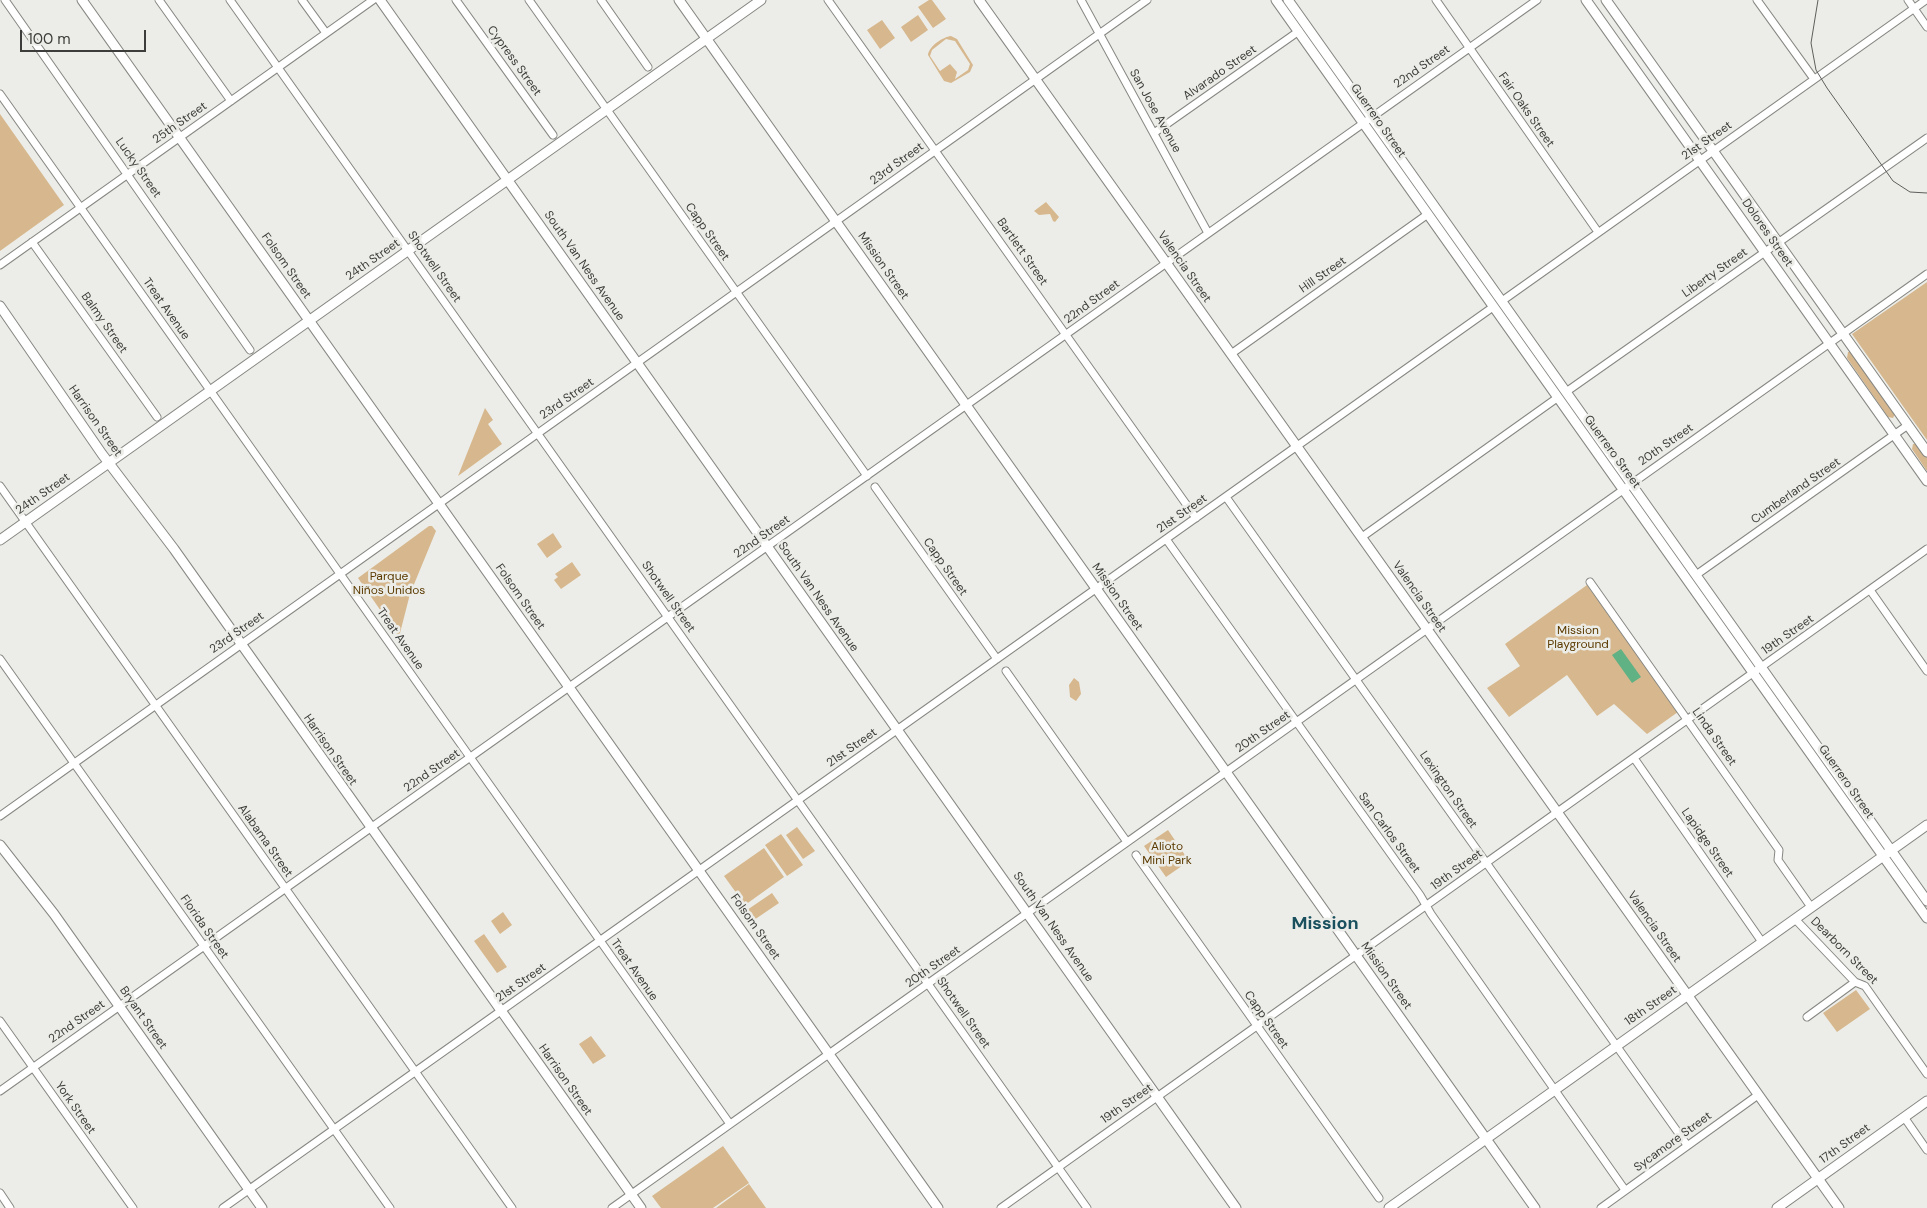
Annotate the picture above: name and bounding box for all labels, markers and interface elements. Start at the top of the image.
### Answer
scale bar [22,20,149,52]
street label: Cypress Street [484,23,544,99]
text: 100 m [28,29,71,49]
street label: Alvarado Street [1181,42,1259,104]
street label: 22nd Street [1391,42,1453,92]
street label: San Jose Avenue [1126,67,1184,155]
street label: Fair Oaks Street [1495,70,1557,150]
street label: Guerrero Street [1347,81,1409,161]
street label: 25th Street [150,99,210,147]
street label: 21st Street [1679,118,1735,164]
street label: Lucky Street [112,135,164,201]
street label: 23rd Street [867,140,927,188]
street label: Dolores Street [1738,196,1796,270]
street label: Capp Street [682,200,732,264]
street label: South Van Ness Avenue [541,208,627,324]
street label: Bartlett Street [994,216,1050,288]
street label: Shotwell Street [404,229,464,305]
street label: Mission Street [854,229,912,303]
street label: Valencia Street [1154,229,1214,305]
street label: Folsom Street [258,230,314,302]
street label: 24th Street [343,236,403,284]
street label: Liberty Street [1680,245,1750,301]
street label: Hill Street [1297,254,1349,296]
street label: Treat Avenue [139,275,193,343]
street label: 22nd Street [1061,277,1123,327]
street label: Balmy Street [78,290,130,356]
street label: 23rd Street [537,375,597,423]
street label: Harrison Street [65,383,125,459]
street label: Guerrero Street [1581,413,1643,491]
street label: 20th Street [1636,421,1696,469]
street label: Cumberland Street [1749,455,1843,527]
street label: 24th Street [13,470,73,518]
street label: 21st Street [1154,491,1210,537]
street label: 22nd Street [731,512,793,562]
street label: Capp Street [920,535,970,599]
street label: South Van Ness Avenue [775,539,861,655]
street label: Shotwell Street [638,559,698,635]
street label: Valencia Street [1389,559,1449,635]
street label: Mission Street [1088,560,1146,634]
street label: Folsom Street [492,561,548,633]
park label: Parque Niños Unidos [353,570,425,598]
street label: Treat Avenue [373,605,427,673]
street label: 23rd Street [207,609,267,657]
street label: 19th Street [1759,612,1817,658]
park label: Mission Playground [1547,624,1609,652]
street label: Linda Street [1689,705,1739,769]
street label: 20th Street [1233,708,1293,756]
street label: Harrison Street [300,712,360,788]
street label: 21st Street [824,725,880,771]
street label: Guerrero Street [1815,742,1877,822]
street label: 22nd Street [401,746,463,796]
street label: Lexington Street [1416,749,1480,831]
street label: San Carlos Street [1355,790,1423,876]
street label: Alabama Street [235,802,295,880]
street label: Lapidge Street [1678,806,1736,880]
park label: Alioto Mini Park [1142,840,1192,868]
street label: 19th Street [1428,847,1486,893]
street label: South Van Ness Avenue [1010,869,1096,985]
street label: Valencia Street [1624,889,1684,965]
street label: Folsom Street [727,891,783,963]
street label: Florida Street [177,892,231,962]
district label: Mission [1291,913,1359,935]
street label: Dearborn Street [1807,914,1881,988]
street label: Treat Avenue [607,936,661,1004]
street label: Mission Street [1357,939,1415,1013]
street label: 20th Street [903,943,963,991]
street label: 21st Street [493,960,549,1006]
street label: Shotwell Street [933,975,993,1051]
street label: 18th Street [1622,983,1680,1029]
street label: Bryant Street [116,984,170,1052]
street label: Capp Street [1241,988,1291,1052]
street label: 22nd Street [46,997,108,1047]
street label: Harrison Street [535,1042,595,1118]
street label: York Street [52,1079,98,1137]
street label: 19th Street [1098,1081,1156,1127]
street label: Sycamore Street [1631,1109,1715,1175]
street label: 17th Street [1817,1121,1873,1167]

